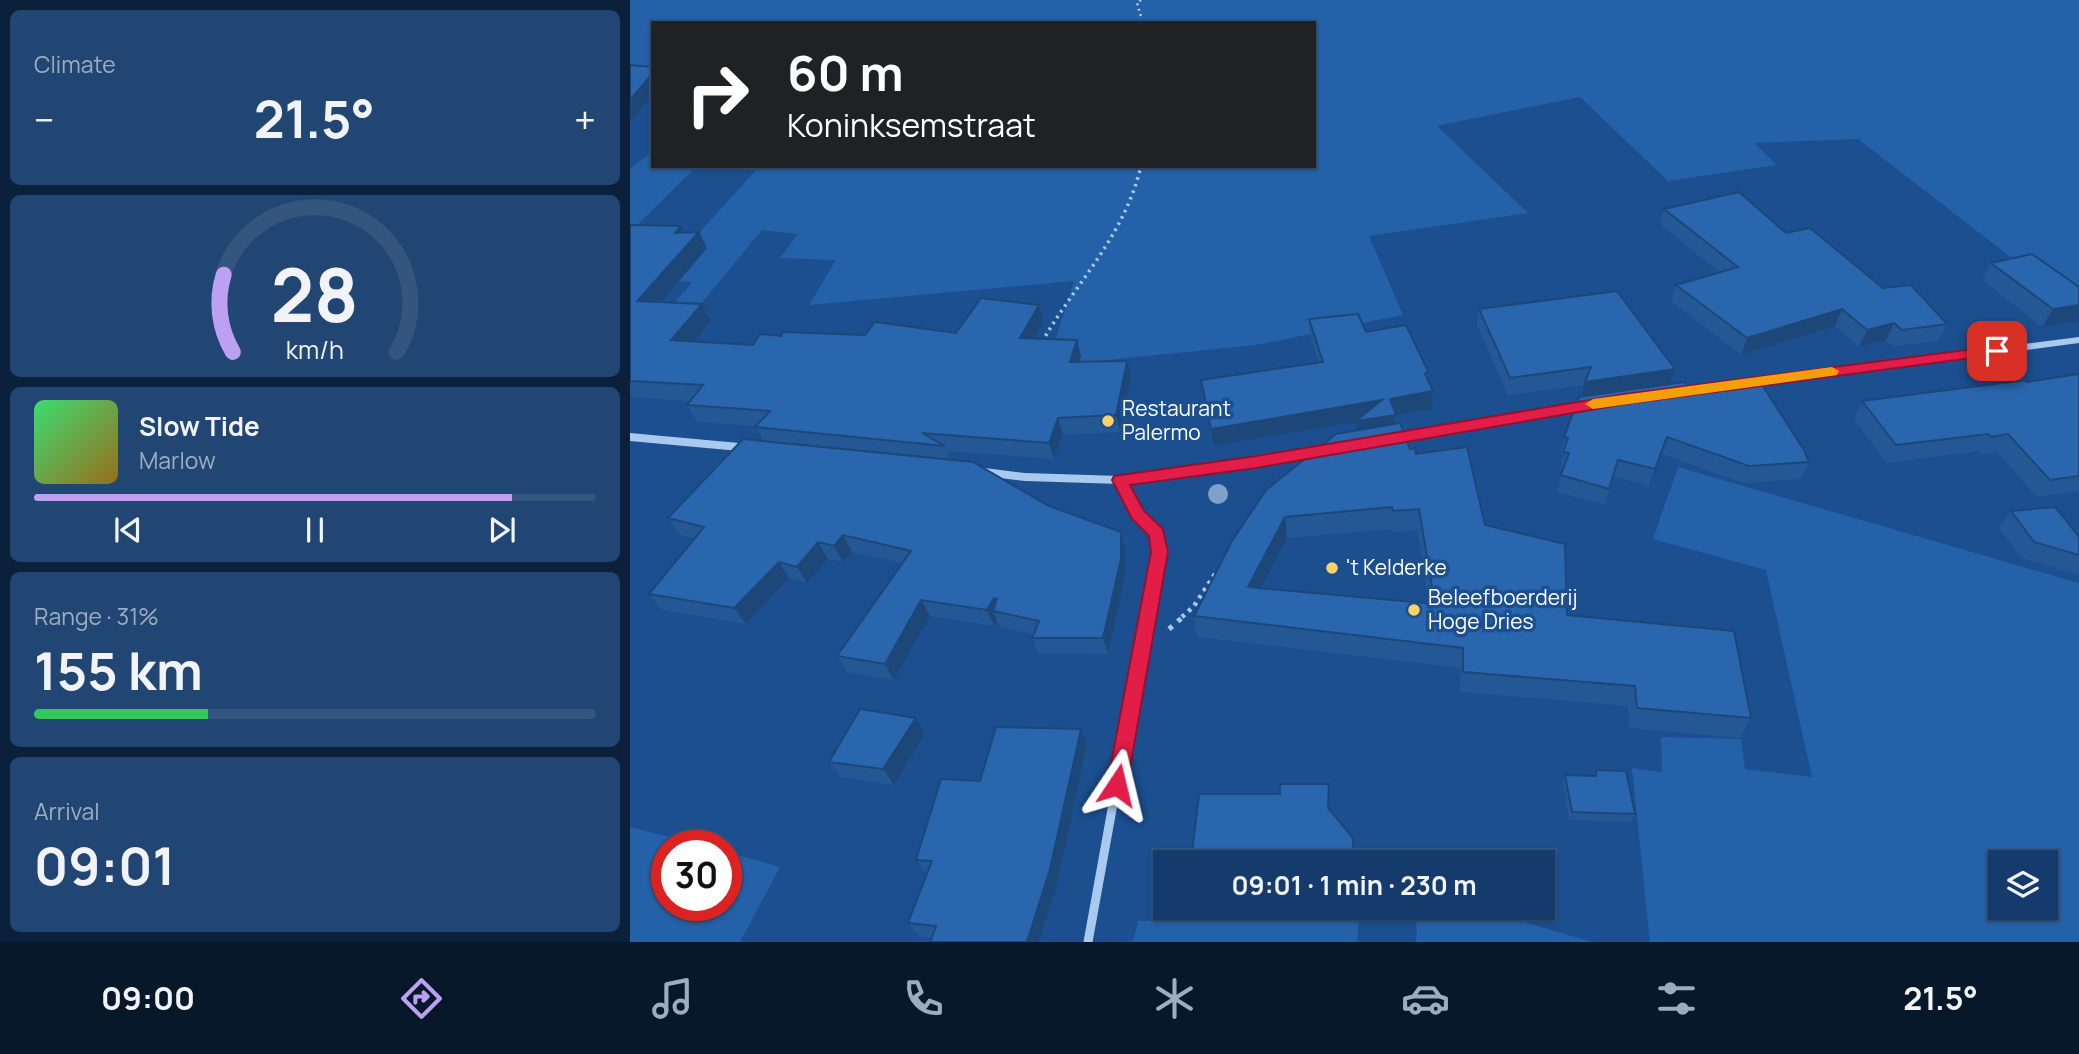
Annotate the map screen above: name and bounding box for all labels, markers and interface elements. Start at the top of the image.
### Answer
text: 60 m [787,39,904,106]
text: Climate [34,48,116,80]
icon: right [672,49,763,140]
text: 21.5° [254,83,375,154]
text: − [34,93,55,145]
text: + [574,93,596,145]
text: Koninksemstraat [787,103,1036,147]
text: 28 [271,244,359,344]
pin [1967,321,2027,381]
text: km/h [286,332,344,367]
icon: arrive [1978,332,2016,370]
place label: Restaurant Palermo [1122,394,1231,446]
text: Slow Tide [139,408,260,444]
marker: Restaurant Palermo [1100,413,1116,429]
text: Marlow [139,444,216,476]
icon: previous [109,511,147,549]
icon: pause [296,511,334,549]
icon: next [483,511,521,549]
place label: 't Kelderke [1346,553,1447,581]
marker: 't Kelderke [1324,560,1340,576]
place label: Beleefboerderij Hoge Dries [1428,583,1578,635]
text: Range · 31% [34,600,159,632]
marker: Beleefboerderij Hoge Dries [1406,602,1422,618]
text: 155 km [34,635,203,706]
position arrow [1080,748,1154,822]
text: Arrival [34,795,100,827]
text: 09:01 [34,830,175,901]
speed limit sign: 30 [651,830,742,921]
map controls [1988,850,2058,920]
button: layers [1988,850,2058,920]
text: 09:01 · 1 min · 230 m [1231,867,1477,903]
icon: directions [397,974,446,1023]
icon: music [648,974,697,1023]
icon: phone [899,974,948,1023]
icon: climate [1150,974,1199,1023]
icon: car [1401,974,1450,1023]
icon: filters [1652,974,1701,1023]
text: 09:00 [101,976,195,1020]
text: 21.5° [1903,976,1978,1020]

